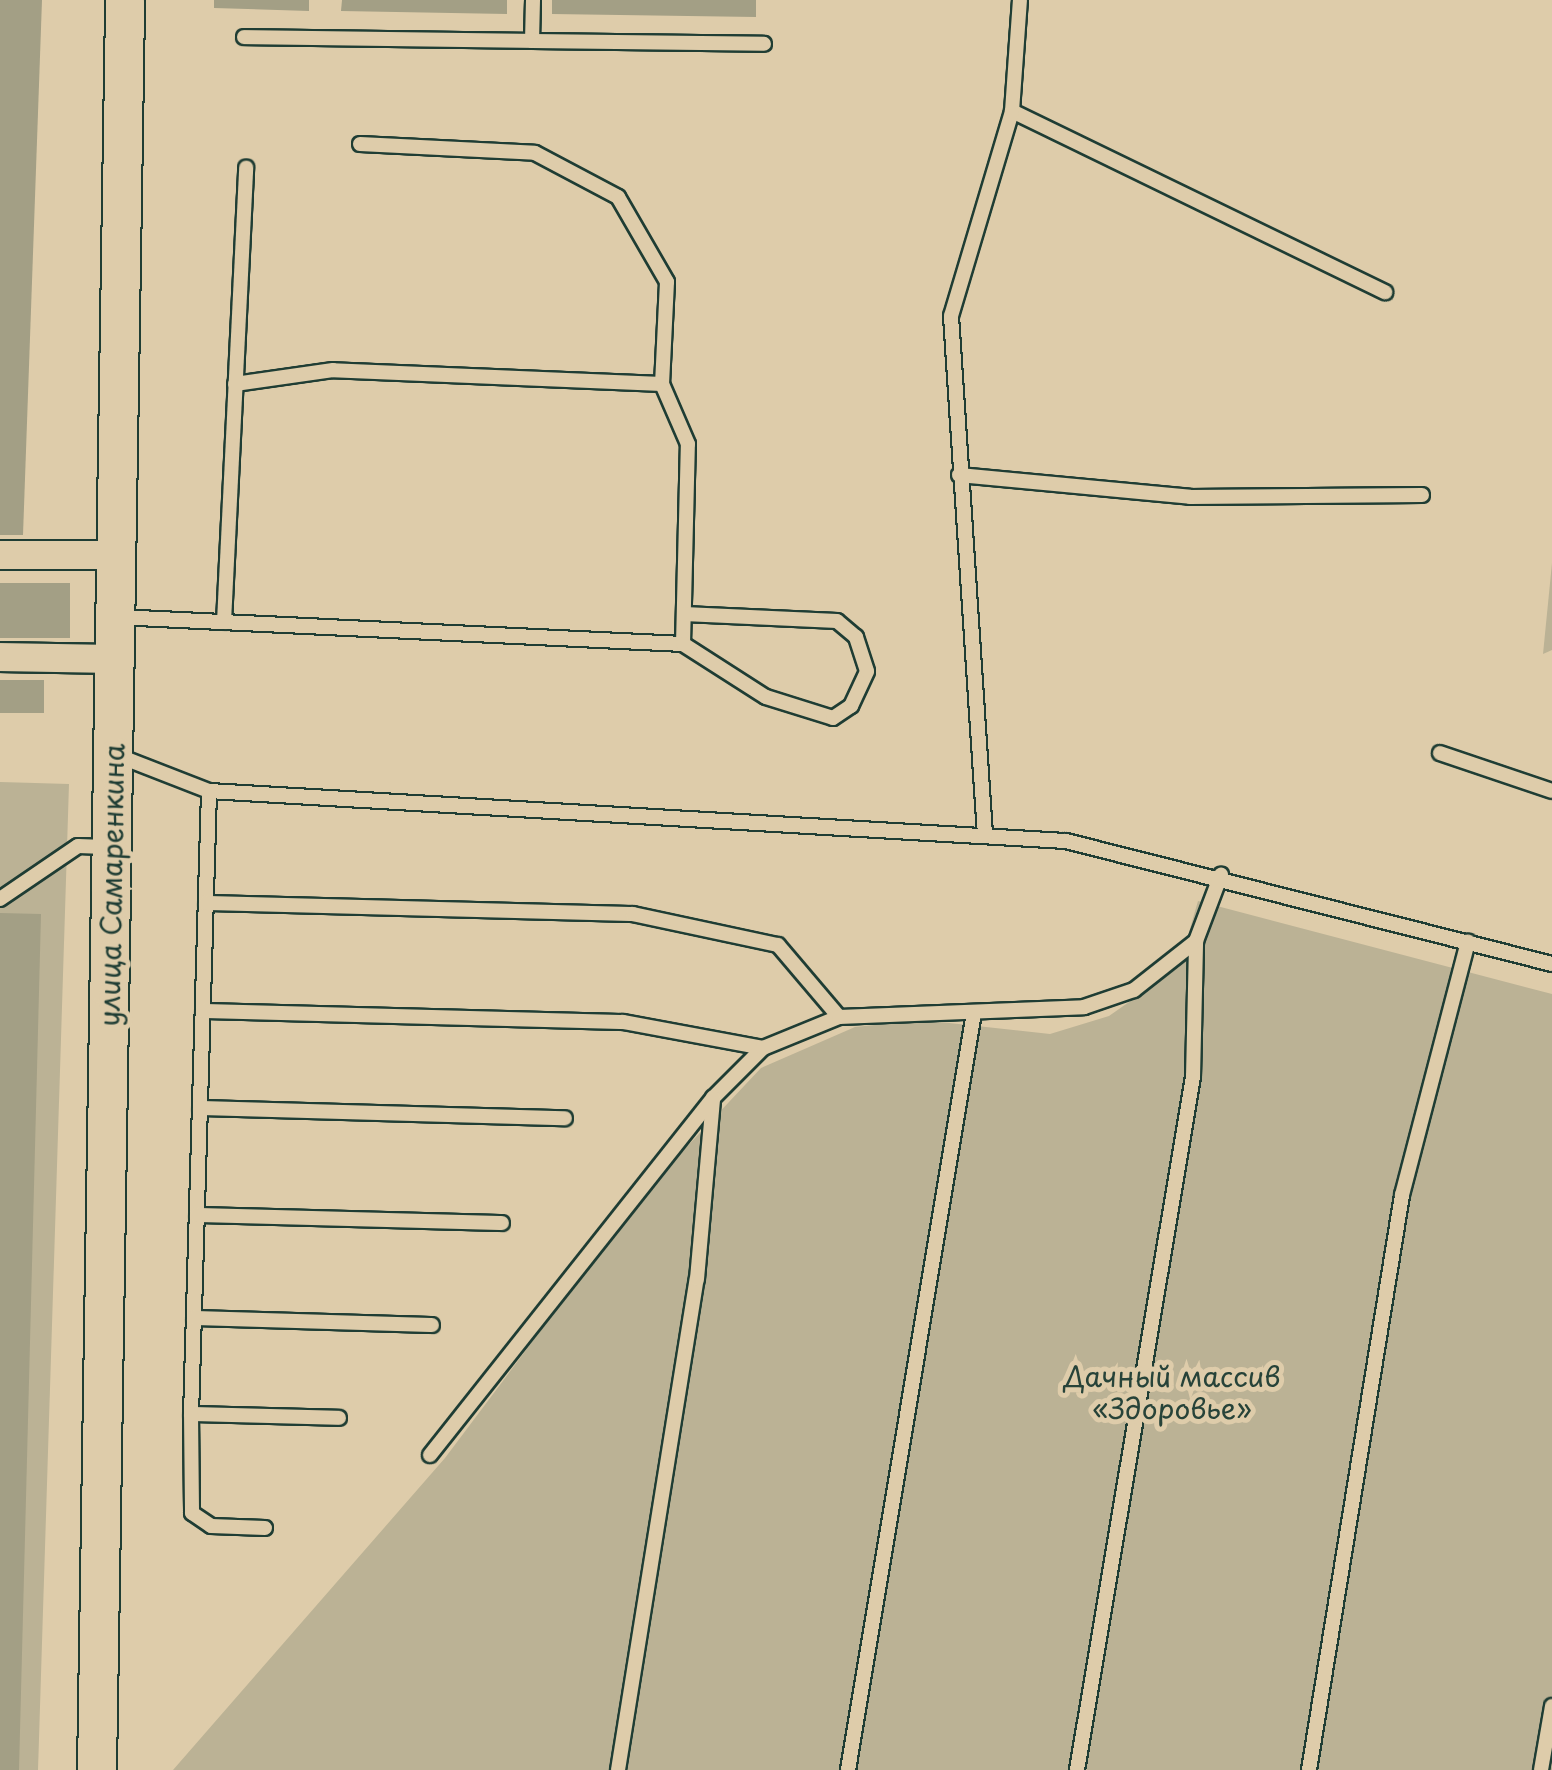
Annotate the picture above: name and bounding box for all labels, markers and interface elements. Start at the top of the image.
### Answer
street label: улица Самаренкина [92,742,130,1028]
park label: Дачный массив «Здоровье» [1063,1359,1281,1425]

